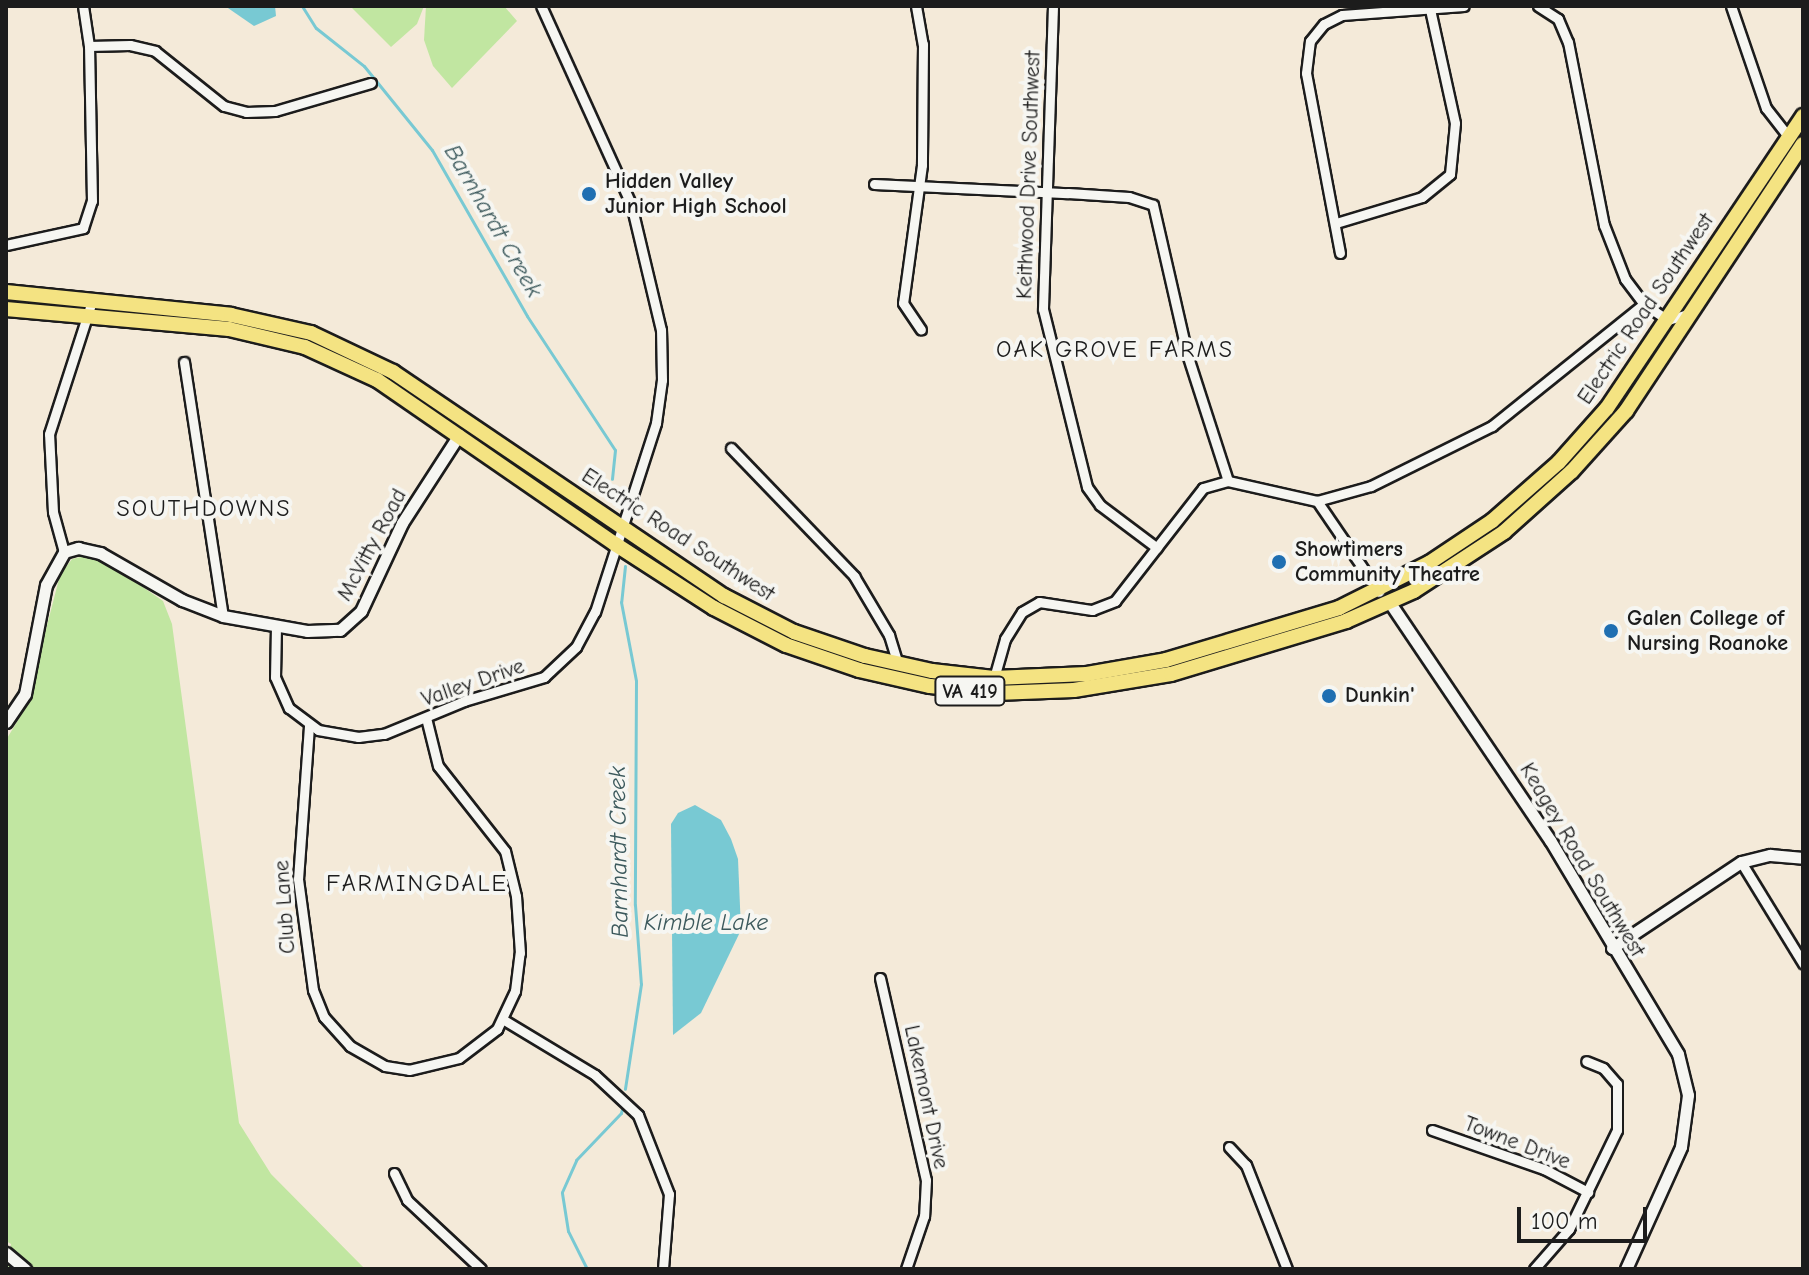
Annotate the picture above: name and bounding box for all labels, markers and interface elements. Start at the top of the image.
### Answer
street label: Keithwood Drive Southwest [1011,50,1047,300]
water label: Barnhardt Creek [438,139,548,303]
place label: Hidden Valley Junior High School [605,168,787,220]
marker: Hidden Valley Junior High School [580,185,598,203]
street label: Electric Road Southwest [1572,208,1720,410]
district label: OAK GROVE FARMS [996,336,1234,364]
street label: Electric Road Southwest [577,463,779,607]
street label: McVitty Road [331,484,413,606]
district label: SOUTHDOWNS [117,495,291,523]
place label: Showtimers Community Theatre [1295,536,1480,588]
marker: Showtimers Community Theatre [1270,553,1288,571]
place label: Galen College of Nursing Roanoke [1627,605,1788,656]
marker: Galen College of Nursing Roanoke [1602,622,1620,640]
street label: Valley Drive [418,653,528,713]
road number: VA 419 [934,675,1006,707]
place label: Dunkin' [1345,683,1415,709]
marker: Dunkin' [1320,687,1338,705]
street label: Keagey Road Southwest [1514,758,1650,962]
water label: Barnhardt Creek [603,766,635,938]
street label: Club Lane [269,859,301,955]
district label: FARMINGDALE [326,870,508,898]
water label: Kimble Lake [644,909,768,937]
street label: Lakemont Drive [898,1023,954,1171]
street label: Towne Drive [1460,1111,1574,1175]
scale bar [1521,1191,1651,1241]
text: 100 m [1531,1207,1598,1235]

